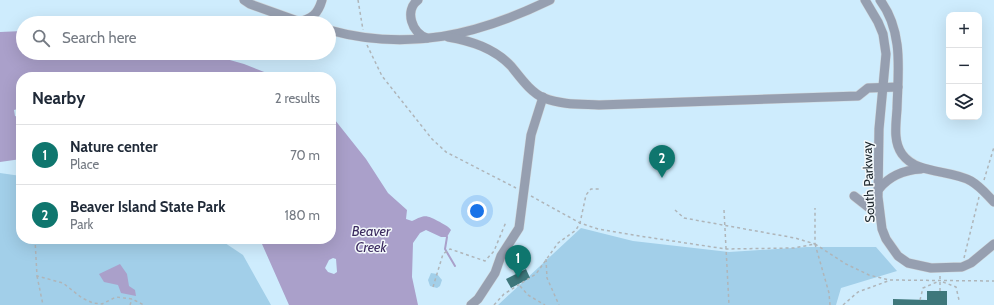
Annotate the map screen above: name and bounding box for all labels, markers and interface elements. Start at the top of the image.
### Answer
map controls [946,12,982,120]
button: + [946,12,982,48]
search box [16,16,336,60]
icon: search [30,27,52,49]
text: Search here [62,29,137,47]
button: − [946,48,982,84]
button: layers [946,84,982,120]
text: Nearby [32,88,85,108]
text: 2 results [275,90,320,106]
text: Nature center [70,138,158,156]
street label: South Parkway [859,141,877,223]
pin: 2 [649,145,675,178]
text: 1 [43,147,47,163]
text: 70 m [290,147,320,163]
text: Place [70,156,99,172]
text: Beaver Island State Park [70,198,225,216]
your location [467,201,487,221]
text: 2 [42,207,48,223]
text: 180 m [284,207,320,223]
text: Park [70,216,93,232]
water label: Beaver Creek [352,222,391,256]
pin: 1 [505,245,531,278]

